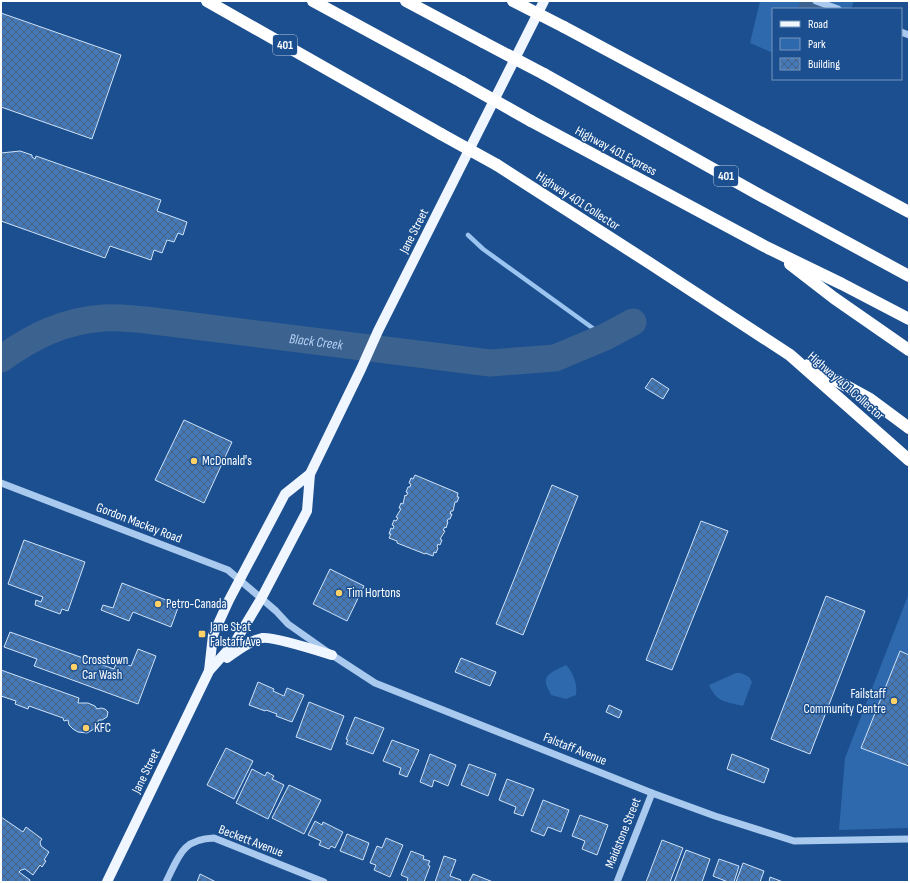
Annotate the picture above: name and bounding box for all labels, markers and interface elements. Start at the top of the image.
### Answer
legend [772,8,902,80]
text: Road [808,17,828,32]
road number: 401 [273,35,297,55]
text: Park [808,37,826,52]
text: Building [808,57,840,72]
street label: Highway 401 Express [572,123,660,179]
road number: 401 [714,166,738,186]
street label: Highway 401 Collector [533,168,623,234]
street label: Jane Street [396,206,432,257]
water label: Black Creek [288,329,345,353]
street label: Highway 401 Collector [804,348,888,424]
place label: McDonald's [202,453,252,469]
marker: McDonald's [189,456,199,466]
street label: Gordon Mackay Road [94,499,184,547]
place label: Tim Hortons [347,585,401,601]
marker: Tim Hortons [334,588,344,598]
place label: Petro-Canada [166,596,226,612]
marker: Petro-Canada [153,599,163,609]
place label: Jane St at Falstaff Ave [209,619,261,650]
marker: Jane St at Falstaff Ave [197,629,207,639]
place label: Crosstown Car Wash [82,652,128,683]
marker: Crosstown Car Wash [69,662,79,672]
place label: Failstaff Community Centre [803,686,887,717]
marker: Failstaff Community Centre [889,696,899,706]
place label: KFC [94,720,111,736]
marker: KFC [81,723,91,733]
street label: Falstaff Avenue [541,729,609,769]
street label: Jane Street [128,746,164,797]
street label: Maidstone Street [602,795,644,871]
street label: Beckett Avenue [216,821,286,861]

